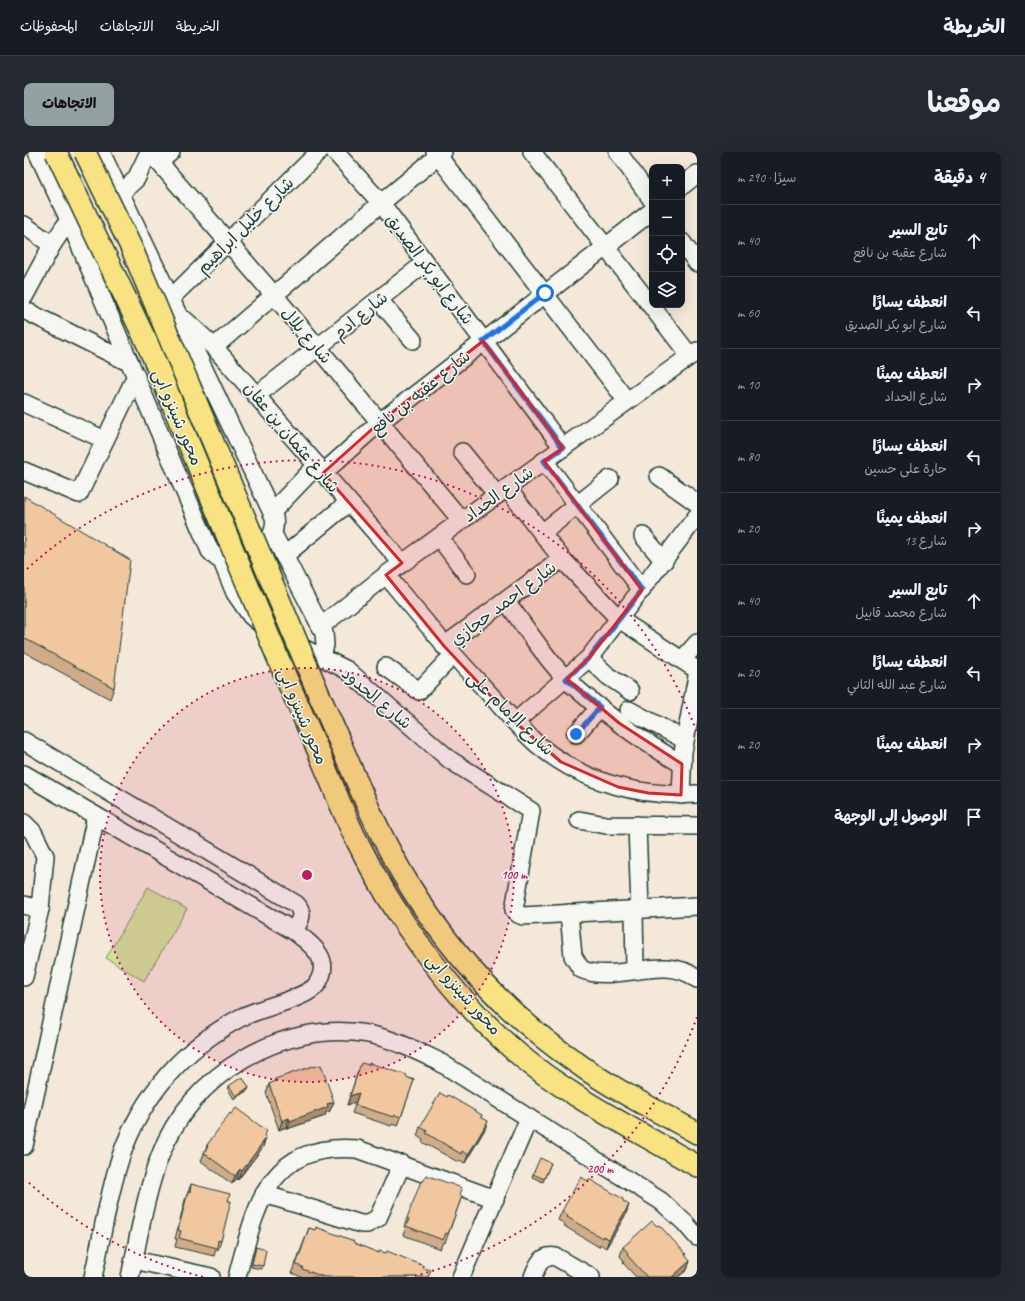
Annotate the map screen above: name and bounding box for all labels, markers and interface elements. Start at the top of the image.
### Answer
text: الخريطة [943,15,1005,39]
text: المحفوظات [20,18,78,35]
text: الاتجاهات [100,18,154,35]
text: الخريطة [176,18,219,35]
button: الاتجاهات [24,83,114,126]
text: موقعنا [927,85,1001,120]
map controls [649,164,685,308]
button: + [649,164,685,200]
text: 4 دقيقة [934,167,985,188]
text: سيرًا · 290 m [737,170,796,186]
street label: شارع خليل ابراهيم [192,172,300,280]
button: − [649,200,685,236]
street label: شارع ابو بكر الصديق [380,210,478,329]
text: تابع السير [890,221,947,240]
icon: ahead [963,230,985,252]
text: 40 m [737,233,759,249]
button: locate [649,236,685,272]
text: شارع عقبه بن نافع [853,245,947,261]
button: layers [649,272,685,308]
route start [536,284,554,302]
street label: شارع ادم [329,287,394,346]
text: انعطف يسارًا [872,293,947,312]
icon: left [963,302,985,324]
street label: شارع بلال [276,303,336,369]
text: 60 m [737,305,759,321]
text: شارع ابو بكر الصديق [845,317,947,333]
street label: شارع عقبه بن نافع [366,346,475,440]
text: انعطف يمينًا [876,365,947,384]
street label: محور شينزو ابى [148,366,207,469]
icon: right [963,374,985,396]
text: 10 m [737,377,759,393]
street label: شارع عثمان بن عفان [238,378,344,498]
text: شارع الحداد [885,389,947,405]
text: انعطف يسارًا [872,437,947,456]
icon: left [963,446,985,468]
text: 80 m [737,449,759,465]
text: حارة على حسين [864,461,947,477]
street label: شارع الحداد [459,462,538,528]
text: انعطف يمينًا [876,509,947,528]
icon: right [963,518,985,540]
text: 20 m [737,521,759,537]
text: شارع 13 [904,533,947,549]
street label: شارع احمد حجازي [446,557,562,652]
text: تابع السير [890,581,947,600]
icon: ahead [963,590,985,612]
text: 40 m [737,593,759,609]
text: شارع محمد قابيل [855,605,947,621]
text: انعطف يسارًا [872,653,947,672]
icon: left [963,662,985,684]
street label: شارع الحدود [337,663,416,735]
street label: محور شينزو ابى [273,665,332,768]
text: 20 m [737,665,759,681]
street label: شارع الإمام على [461,667,559,762]
text: شارع عبد الله الثاني [847,677,947,693]
route end [567,725,585,743]
icon: right [963,734,985,756]
text: انعطف يمينًا [876,735,947,754]
text: 20 m [737,737,759,753]
icon: arrive [963,806,985,828]
text: الوصول إلى الوجهة [834,807,947,826]
text: 100 m [501,867,528,883]
centre of rings [300,868,314,882]
street label: محور شينزو ابى [421,949,506,1040]
text: 200 m [587,1161,614,1177]

